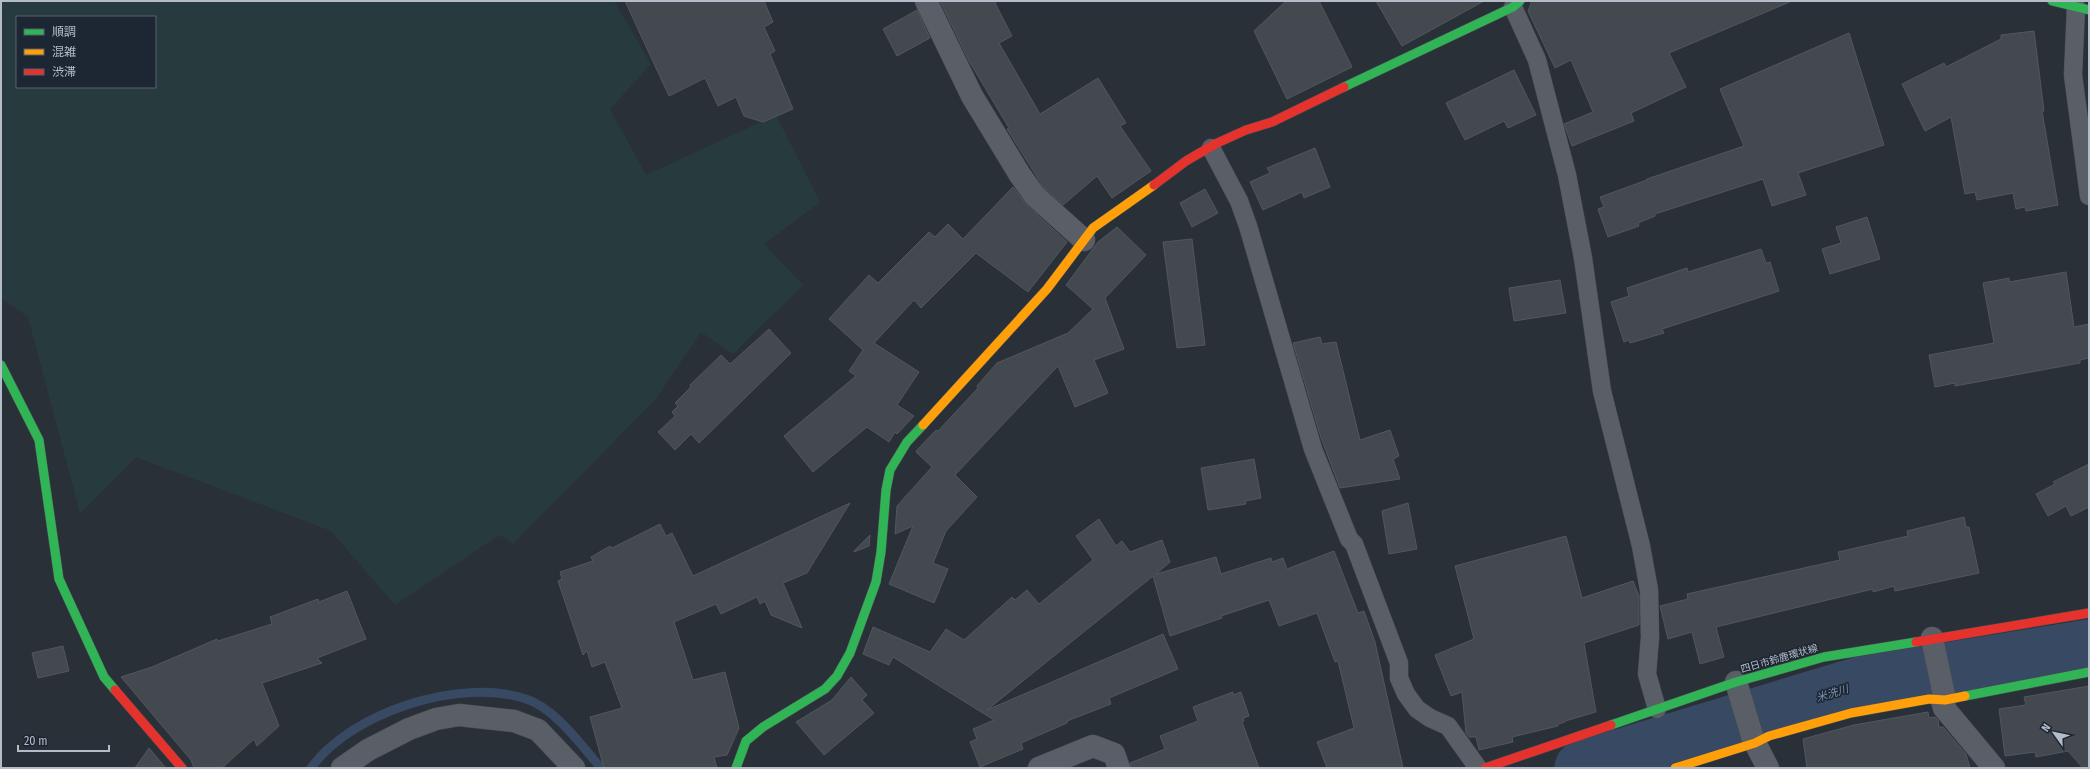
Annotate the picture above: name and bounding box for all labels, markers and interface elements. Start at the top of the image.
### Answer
legend [16,16,156,88]
text: 順調 [52,25,76,39]
text: 混雑 [52,45,76,59]
text: 渋滞 [52,65,76,79]
street label: 四日市鈴鹿環状線 [1739,642,1819,676]
water label: 米洗川 [1814,682,1851,705]
north arrow [2034,713,2074,753]
text: N [2039,722,2053,734]
scale bar [18,727,109,753]
text: 20 m [24,734,48,748]

